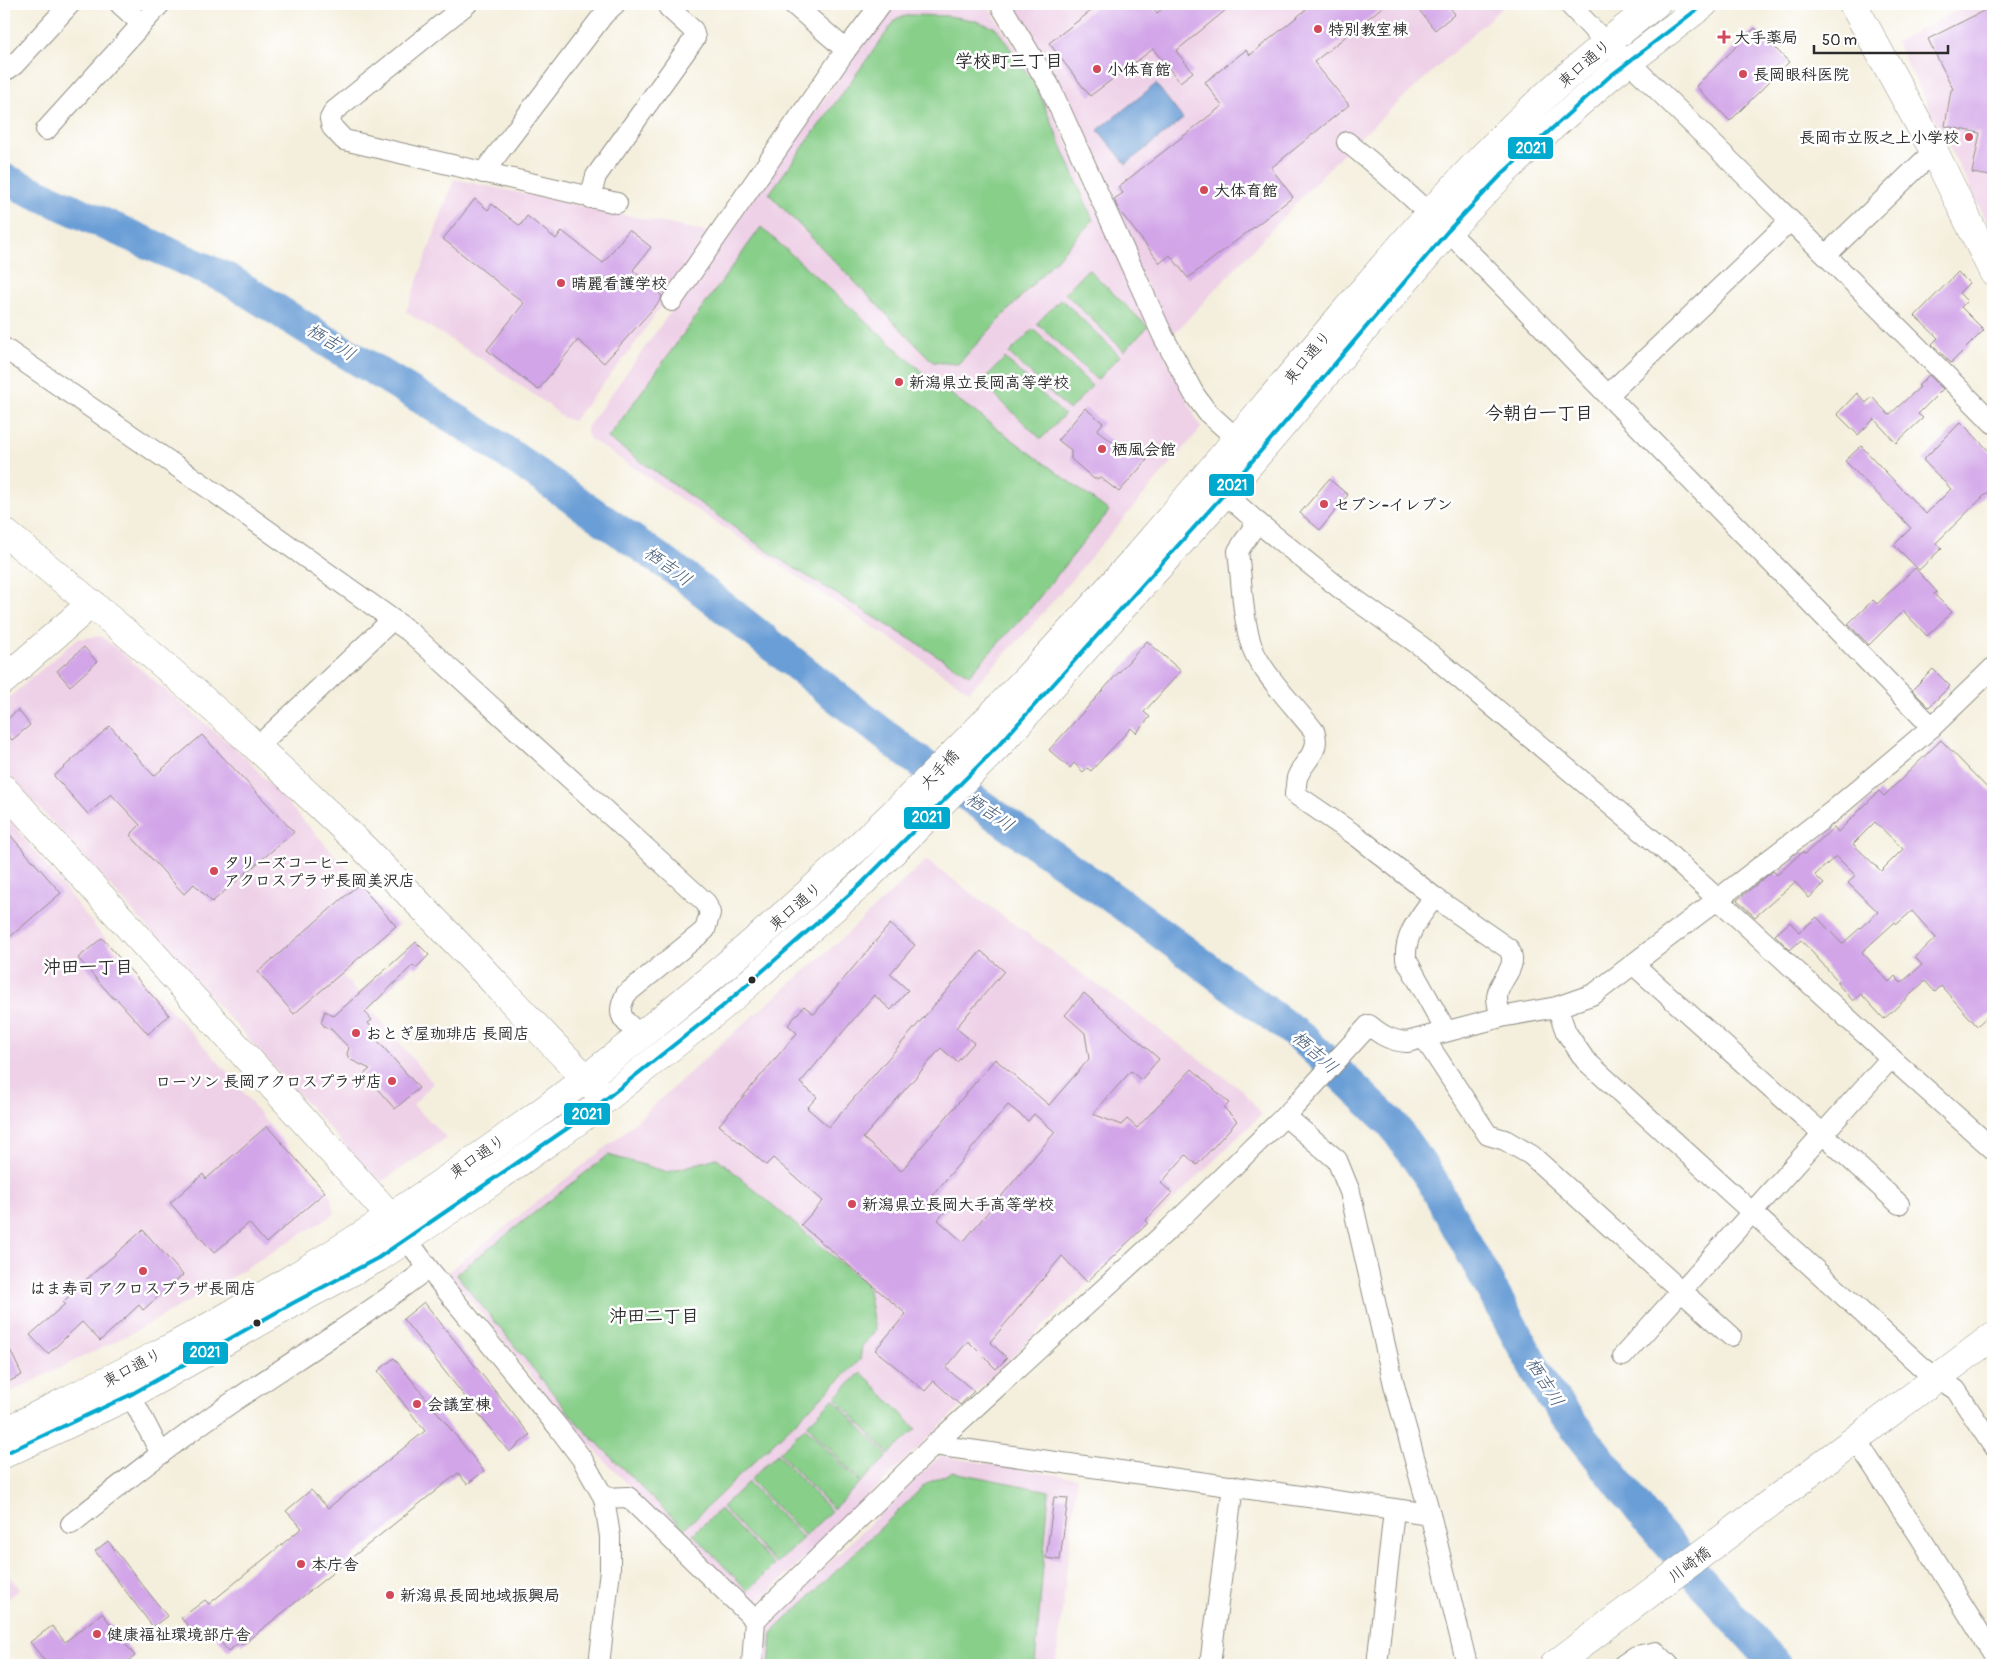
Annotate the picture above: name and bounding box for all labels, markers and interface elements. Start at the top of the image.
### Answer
place label: 特別教室棟 [1328,20,1409,40]
scale bar [1814,22,1948,54]
marker: 特別教室棟 [1312,23,1324,35]
place label: 大手薬局 [1734,28,1798,48]
marker: 大手薬局 [1718,31,1730,43]
text: 50 m [1822,31,1857,50]
street label: 東口通り [1554,35,1615,92]
district label: 学校町三丁目 [955,50,1063,73]
place label: 小体育館 [1107,60,1171,80]
marker: 小体育館 [1091,63,1103,75]
place label: 長岡眼科医院 [1753,65,1849,85]
marker: 長岡眼科医院 [1737,68,1749,80]
place label: 長岡市立阪之上小学校 [1799,128,1959,148]
marker: 長岡市立阪之上小学校 [1963,131,1975,143]
line badge: 2021 [1507,136,1554,160]
text: 2021 [1516,140,1546,157]
place label: 大体育館 [1214,181,1278,201]
marker: 大体育館 [1198,184,1210,196]
place label: 晴麗看護学校 [571,274,667,294]
marker: 晴麗看護学校 [555,277,567,289]
water label: 栖吉川 [302,318,360,366]
street label: 東口通り [1280,327,1336,389]
place label: 新潟県立長岡高等学校 [909,373,1069,393]
marker: 新潟県立長岡高等学校 [893,376,905,388]
district label: 今朝白一丁目 [1485,402,1593,425]
place label: 栖風会館 [1112,440,1176,460]
marker: 栖風会館 [1096,443,1108,455]
line badge: 2021 [1208,473,1255,497]
text: 2021 [1217,477,1247,494]
place label: セブン-イレブン [1334,495,1453,515]
marker: セブン-イレブン [1318,498,1330,510]
water label: 栖吉川 [639,541,696,592]
street label: 大手橋 [916,745,964,794]
water label: 栖吉川 [961,788,1018,837]
line badge: 2021 [903,806,951,830]
text: 2021 [912,809,942,826]
place label: タリーズコーヒー アクロスプラザ長岡美沢店 [224,853,415,891]
marker: タリーズコーヒー アクロスプラザ長岡美沢店 [208,865,220,877]
street label: 東口通り [765,878,826,935]
district label: 沖田一丁目 [43,956,133,979]
unlabelled marker [747,975,757,985]
place label: おとぎ屋珈琲店 長岡店 [366,1024,529,1044]
water label: 栖吉川 [1287,1026,1342,1079]
marker: おとぎ屋珈琲店 長岡店 [350,1027,362,1039]
place label: ローソン 長岡アクロスプラザ店 [155,1072,382,1092]
marker: ローソン 長岡アクロスプラザ店 [386,1075,398,1087]
line badge: 2021 [563,1102,611,1126]
text: 2021 [572,1106,602,1123]
street label: 東口通り [446,1130,510,1183]
place label: 新潟県立長岡大手高等学校 [862,1195,1054,1215]
marker: 新潟県立長岡大手高等学校 [846,1198,858,1210]
marker: はま寿司 アクロスプラザ長岡店 [137,1265,149,1277]
place label: はま寿司 アクロスプラザ長岡店 [30,1279,256,1299]
district label: 沖田二丁目 [609,1305,699,1328]
unlabelled marker [252,1318,262,1328]
line badge: 2021 [182,1341,229,1365]
street label: 東口通り [100,1344,165,1392]
text: 2021 [190,1344,220,1361]
water label: 栖吉川 [1521,1353,1569,1411]
place label: 会議室棟 [427,1395,492,1415]
marker: 会議室棟 [411,1398,423,1410]
street label: 川崎橋 [1664,1542,1715,1587]
place label: 本庁舎 [311,1555,359,1575]
marker: 本庁舎 [295,1558,307,1570]
place label: 新潟県長岡地域振興局 [400,1586,560,1606]
marker: 新潟県長岡地域振興局 [384,1589,396,1601]
place label: 健康福祉環境部庁舎 [107,1625,251,1645]
marker: 健康福祉環境部庁舎 [91,1628,103,1640]

